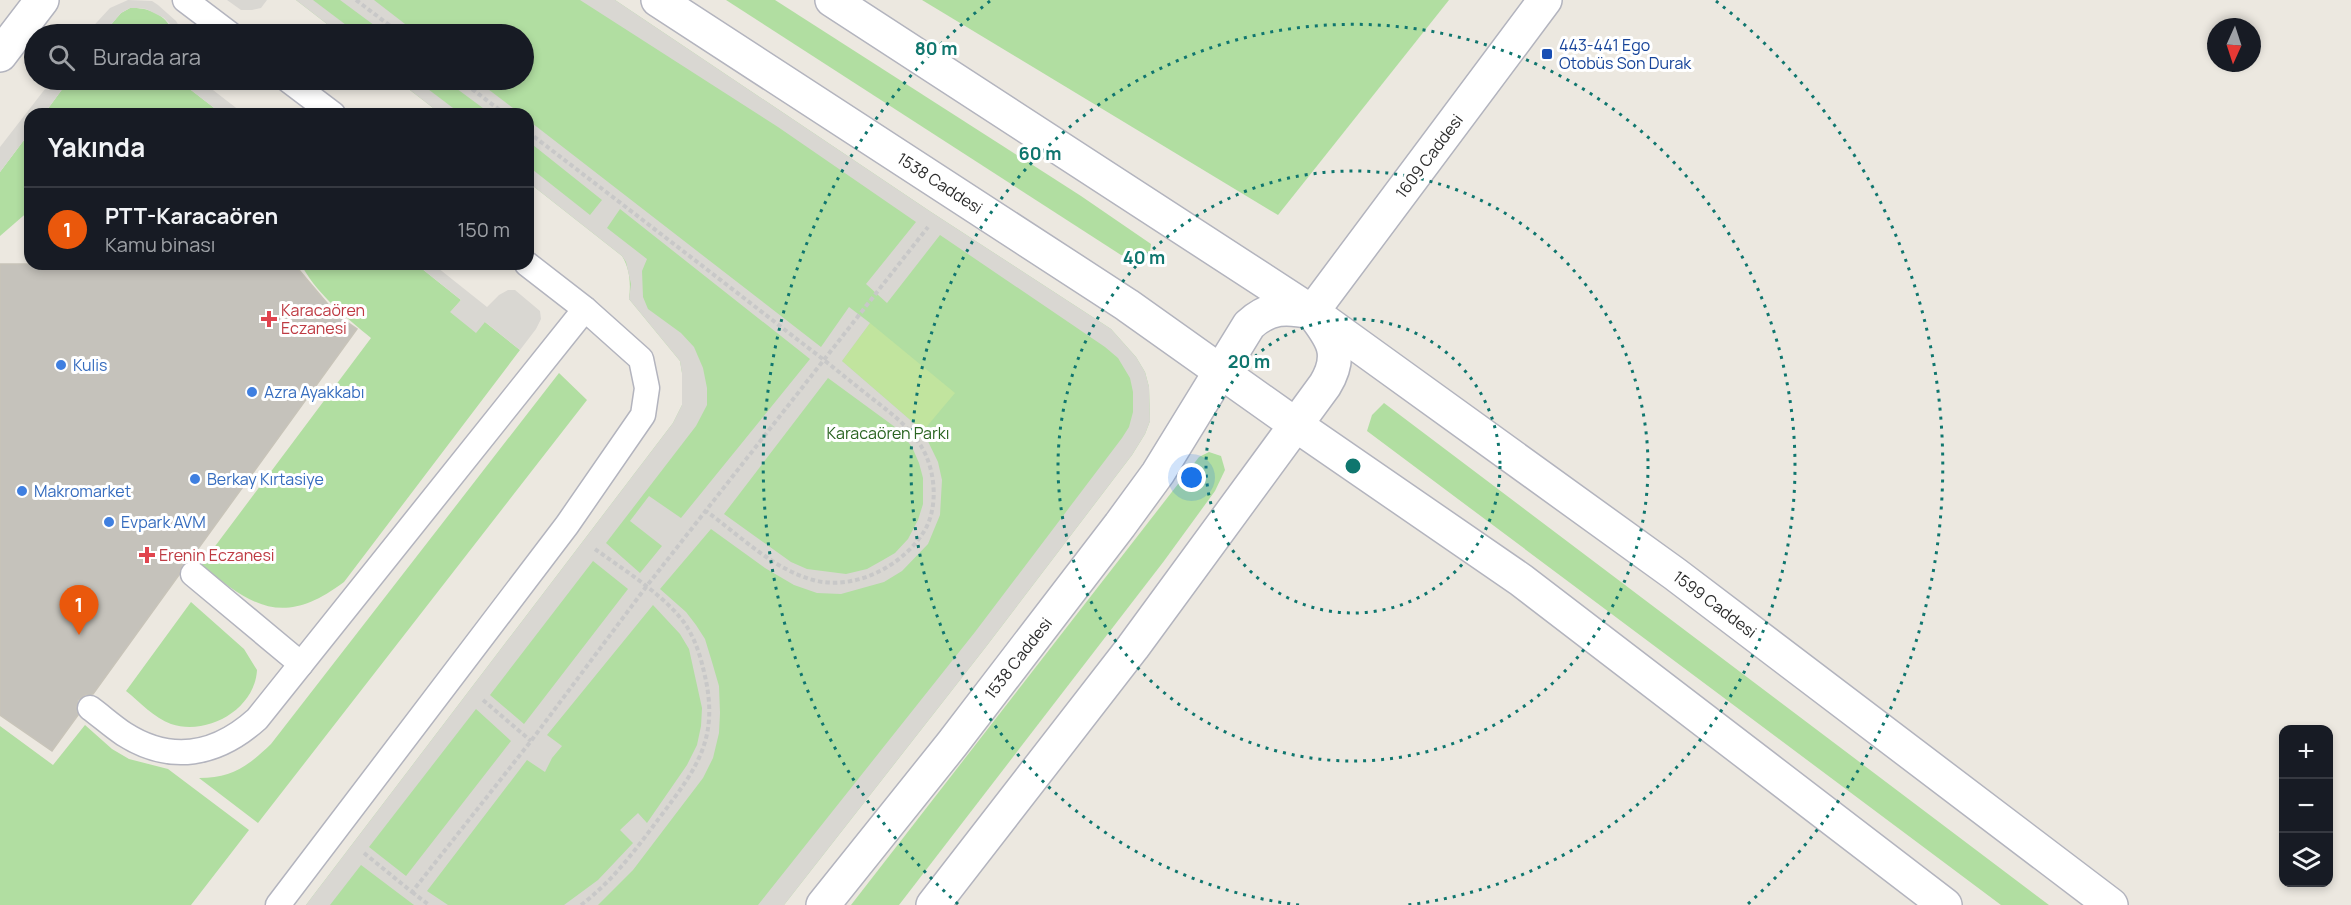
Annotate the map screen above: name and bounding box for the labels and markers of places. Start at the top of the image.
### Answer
place label: 443-441 Ego Otobüs Son Durak [1559,34,1692,74]
marker: 443-441 Ego Otobüs Son Durak [1540,47,1554,61]
place label: Karacaören Eczanesi [281,299,365,339]
marker: Karacaören Eczanesi [262,312,276,326]
place label: Kulis [73,354,107,376]
marker: Kulis [54,358,68,372]
place label: Azra Ayakkabı [264,381,364,403]
marker: Azra Ayakkabı [245,385,259,399]
centre of rings [1343,456,1363,476]
place label: Berkay Kırtasiye [207,468,324,490]
marker: Berkay Kırtasiye [188,472,202,486]
place label: Makromarket [34,480,131,502]
marker: Makromarket [15,484,29,498]
place label: Evpark AVM [121,511,206,533]
marker: Evpark AVM [102,515,116,529]
place label: Erenin Eczanesi [159,544,275,566]
marker: Erenin Eczanesi [140,548,154,562]
pin: 1 [60,586,98,635]

